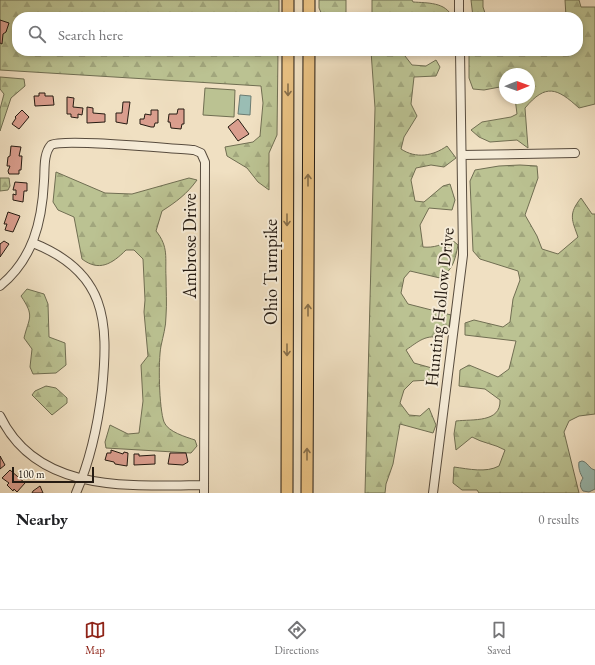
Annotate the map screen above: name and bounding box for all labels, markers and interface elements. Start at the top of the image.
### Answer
search box [12,12,583,56]
icon: search [26,23,48,45]
text: Search here [58,25,123,44]
north arrow [499,68,535,104]
one-way arrow [284,83,292,96]
one-way arrow [304,174,312,187]
street label: Ambrose Drive [178,193,201,300]
one-way arrow [283,213,291,226]
street label: Ohio Turnpike [259,219,282,325]
street label: Hunting Hollow Drive [419,227,459,387]
one-way arrow [304,304,312,317]
one-way arrow [283,343,291,356]
one-way arrow [303,448,311,461]
scale bar [12,465,94,484]
text: 100 m [18,467,45,481]
text: Nearby [16,508,68,530]
text: 0 results [538,511,579,528]
tab: Map [84,619,106,657]
tab: Directions [275,619,319,657]
tab: Saved [487,619,511,657]

